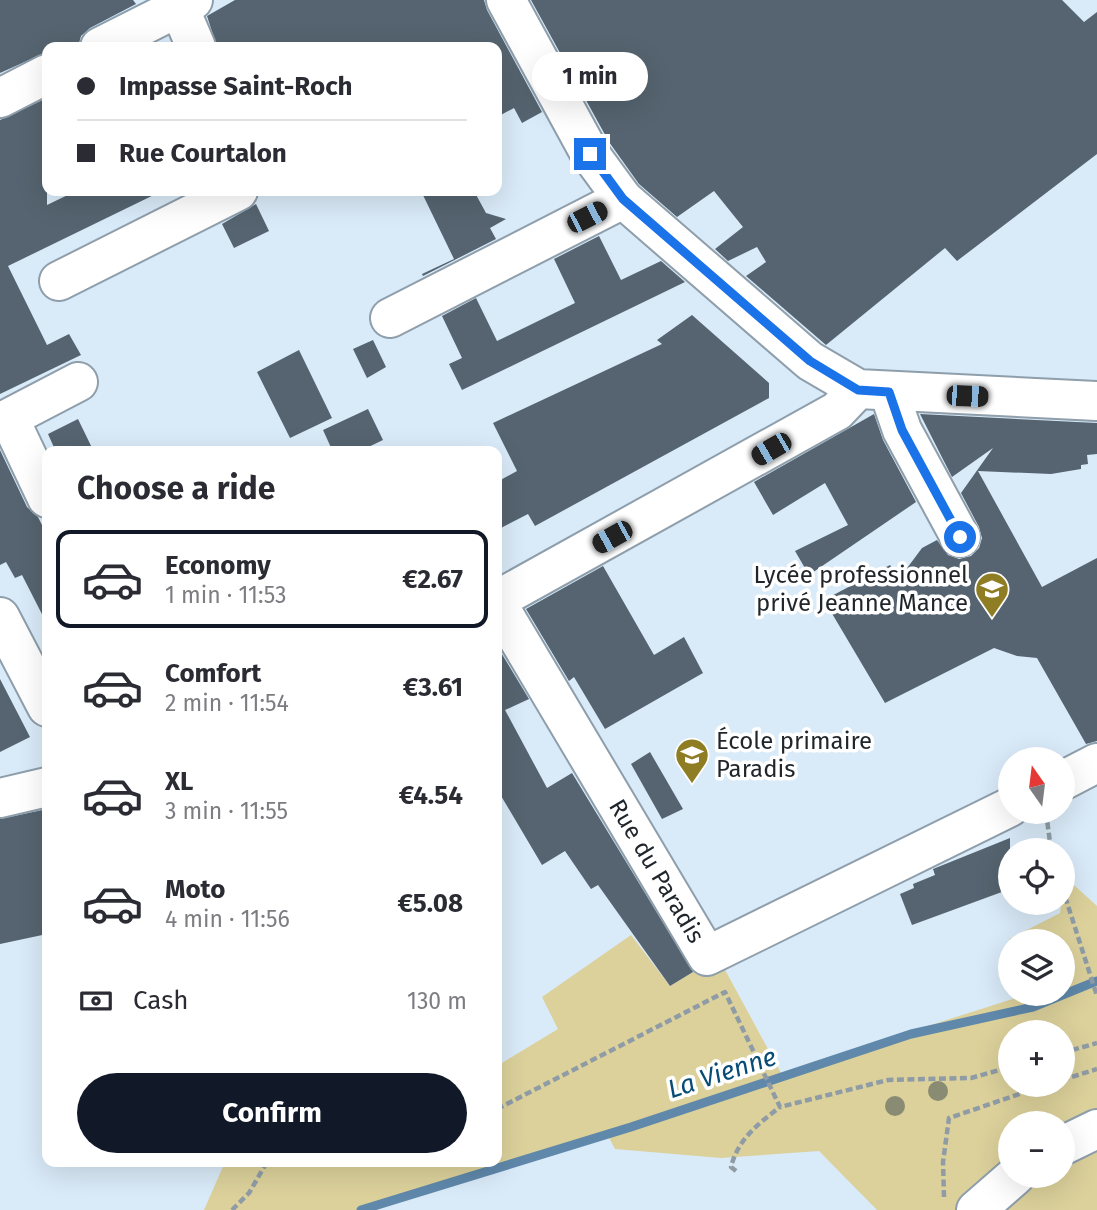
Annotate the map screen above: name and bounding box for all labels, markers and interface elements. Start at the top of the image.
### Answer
callout: 1 min [532,52,648,102]
text: 1 min [562,62,618,90]
text: Impasse Saint-Roch [119,71,353,102]
text: Rue Courtalon [119,138,287,169]
route end [574,138,606,170]
car [564,198,611,236]
car [946,385,989,407]
car [748,429,795,469]
text: Choose a ride [77,469,275,507]
car [589,518,636,556]
route start [944,521,976,553]
icon: car [81,548,144,611]
text: Economy [165,550,271,581]
place label: Lycée professionnel privé Jeanne Mance [754,561,968,617]
text: €2.67 [402,564,463,595]
school or university icon: Lycée professionnel privé Jeanne Mance [973,570,1011,619]
text: 1 min · 11:53 [165,581,287,609]
icon: car [81,656,144,719]
text: Comfort [165,658,261,689]
text: €3.61 [403,672,463,703]
text: 2 min · 11:54 [165,689,289,717]
place label: École primaire Paradis [716,726,872,783]
school or university icon: École primaire Paradis [673,736,711,785]
north arrow [998,747,1074,824]
map controls [998,747,1075,1188]
icon: car [81,764,144,827]
text: XL [165,766,193,797]
text: €4.54 [399,780,463,811]
street label: Rue du Paradis [603,794,710,948]
text: 3 min · 11:55 [165,797,288,825]
button: locate [998,838,1075,915]
icon: car [81,872,144,935]
text: Moto [165,874,225,905]
text: €5.08 [398,888,463,919]
text: 4 min · 11:56 [165,905,290,933]
button: layers [998,929,1075,1006]
icon: cash [77,982,115,1020]
text: Cash [133,985,189,1016]
text: 130 m [407,987,467,1015]
button: + [998,1020,1075,1097]
water label: La Vienne [664,1041,780,1105]
button: Confirm [77,1073,467,1153]
button: − [998,1111,1075,1188]

